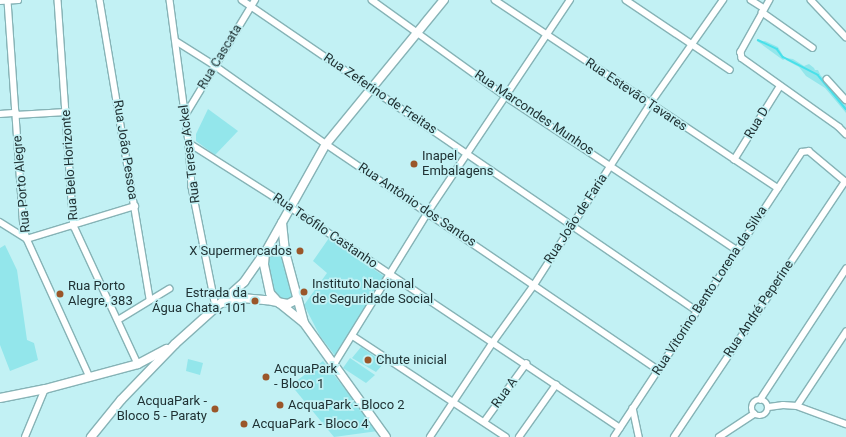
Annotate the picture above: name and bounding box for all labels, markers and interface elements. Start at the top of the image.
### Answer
street label: Rua Cascata [195,22,245,92]
street label: Rua Zeferino de Freitas [320,50,440,138]
street label: Rua Estevão Tavares [582,55,690,135]
street label: Rua Marcondes Munhos [471,67,597,159]
street label: Rua João Pessoa [109,99,141,201]
street label: Rua Teresa Ackel [176,104,204,204]
street label: Rua D [742,104,772,142]
street label: Rua Belo Horizonte [58,109,82,221]
street label: Rua Porto Alegre [10,135,34,233]
place label: Inapel Embalagens [422,149,493,180]
marker: Inapel Embalagens [409,159,419,169]
street label: Rua Antônio dos Santos [355,160,479,250]
street label: Rua João de Faria [541,171,611,267]
street label: Rua Teófilo Castanho [270,190,380,272]
street label: Rua Vitorino Bento Lorena da Silva [649,203,771,379]
place label: X Supermercados [189,243,292,259]
marker: X Supermercados [295,246,305,256]
street label: Rua André Peperine [721,258,797,360]
place label: Instituto Nacional de Seguridade Social [312,277,433,308]
place label: Rua Porto Alegre, 383 [68,279,133,310]
place label: Estrada da Água Chata, 101 [152,286,247,317]
marker: Instituto Nacional de Seguridade Social [299,287,309,297]
marker: Rua Porto Alegre, 383 [55,289,65,299]
marker: Estrada da Água Chata, 101 [250,296,260,306]
place label: Chute inicial [376,352,447,368]
marker: Chute inicial [363,355,373,365]
place label: AcquaPark - Bloco 1 [274,362,337,393]
marker: AcquaPark - Bloco 1 [261,372,271,382]
street label: Rua A [489,375,521,411]
place label: AcquaPark - Bloco 5 - Paraty [117,394,207,425]
place label: AcquaPark - Bloco 2 [288,397,405,413]
marker: AcquaPark - Bloco 2 [275,400,285,410]
marker: AcquaPark - Bloco 5 - Paraty [210,404,220,414]
place label: AcquaPark - Bloco 4 [252,416,369,432]
marker: AcquaPark - Bloco 4 [239,419,249,429]

